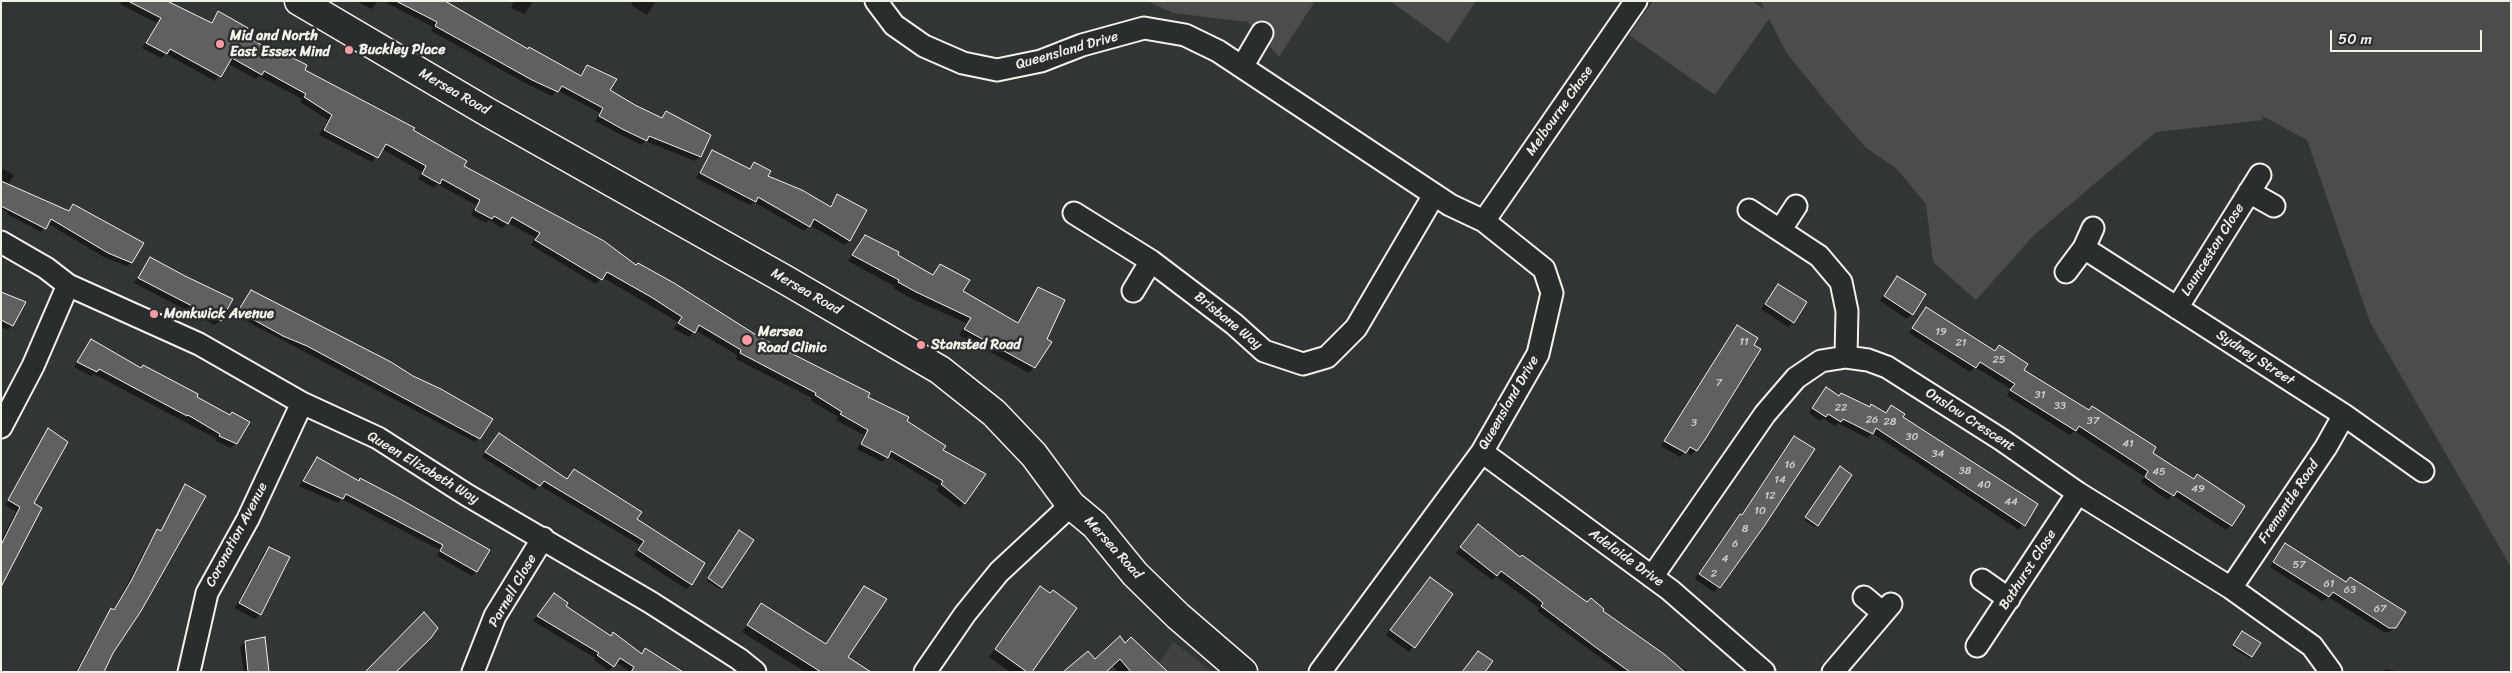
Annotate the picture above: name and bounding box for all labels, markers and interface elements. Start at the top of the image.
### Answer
scale bar [2332,20,2484,52]
text: 50 m [2338,26,2372,52]
place label: Mid and North East Essex Mind [230,28,330,60]
street label: Queensland Drive [1014,28,1120,74]
marker: Mid and North East Essex Mind [214,38,226,50]
place label: Buckley Place [359,42,446,58]
marker: Buckley Place [343,44,355,56]
street label: Melbourne Chase [1523,63,1597,159]
street label: Mersea Road [416,65,492,119]
street label: Launceston Close [2178,201,2248,299]
street label: Mersea Road [768,265,844,319]
street label: Brisbane Way [1191,289,1265,353]
place label: Monkwick Avenue [164,306,274,322]
marker: Monkwick Avenue [148,308,160,320]
place label: Mersea Road Clinic [758,324,827,357]
house number: 19 [1935,325,1947,339]
street label: Sydney Street [2213,326,2297,390]
marker: Mersea Road Clinic [740,333,754,347]
house number: 11 [1739,335,1749,349]
house number: 21 [1955,336,1967,350]
place label: Stansted Road [931,337,1021,353]
marker: Stansted Road [915,339,927,351]
street label: Queensland Drive [1475,353,1543,453]
house number: 25 [1992,353,2006,367]
house number: 7 [1716,376,1722,390]
street label: Onslow Crescent [1922,385,2018,455]
house number: 31 [2035,388,2045,402]
house number: 33 [2054,399,2066,413]
house number: 22 [1835,401,1847,415]
house number: 26 [1866,413,1878,427]
house number: 37 [2087,414,2099,428]
house number: 28 [1884,415,1896,429]
house number: 3 [1691,416,1697,430]
street label: Queen Elizabeth Way [364,428,482,508]
house number: 30 [1906,430,1918,444]
house number: 41 [2122,437,2134,451]
house number: 34 [1932,447,1944,461]
street label: Fremantle Road [2255,457,2323,547]
house number: 16 [1785,458,1795,472]
house number: 38 [1959,464,1971,478]
house number: 45 [2152,465,2166,479]
house number: 14 [1774,473,1786,487]
house number: 40 [1977,478,1991,492]
street label: Coronation Avenue [202,480,272,590]
house number: 49 [2191,482,2205,496]
house number: 12 [1764,489,1776,503]
house number: 44 [2004,495,2018,509]
house number: 10 [1754,504,1766,518]
street label: Mersea Road [1080,513,1146,583]
house number: 8 [1742,522,1748,536]
street label: Adelaide Drive [1585,525,1667,591]
street label: Bathurst Close [1996,527,2060,613]
house number: 6 [1732,537,1738,551]
street label: Parnell Close [485,552,541,630]
house number: 4 [1722,552,1728,566]
house number: 57 [2292,558,2306,572]
house number: 2 [1711,567,1717,581]
house number: 61 [2324,577,2334,591]
house number: 63 [2344,583,2356,597]
house number: 67 [2374,602,2386,616]

